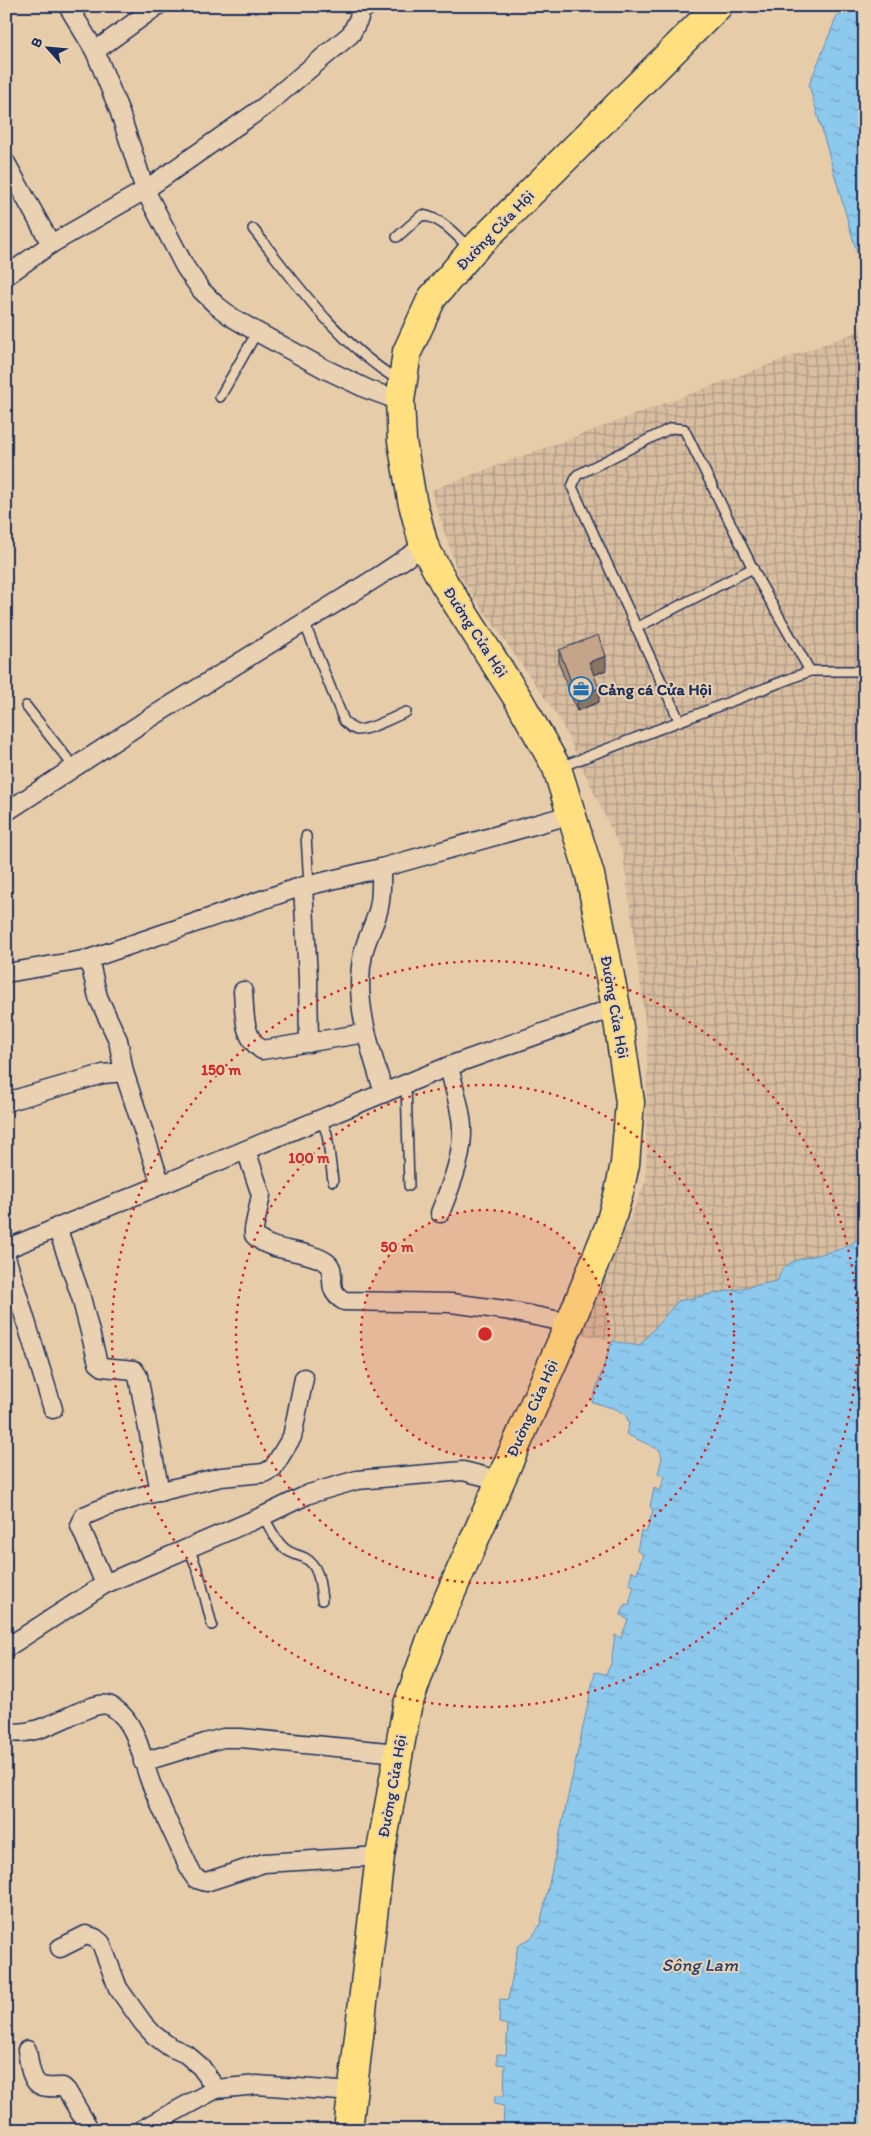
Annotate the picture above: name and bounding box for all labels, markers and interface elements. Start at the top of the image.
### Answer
north arrow [22,22,72,72]
text: B [27,34,46,50]
street label: Đường Cửa Hội [452,186,538,274]
street label: Đường Cửa Hội [440,583,512,681]
office icon: Cảng cá Cửa Hội [568,676,594,702]
place label: Cảng cá Cửa Hội [598,680,712,700]
street label: Đường Cửa Hội [597,954,633,1060]
text: 150 m [201,1061,241,1079]
text: 100 m [288,1149,330,1167]
text: 50 m [380,1238,414,1256]
centre of rings [476,1325,494,1343]
street label: Đường Cửa Hội [502,1356,562,1460]
street label: Đường Cửa Hội [374,1733,410,1839]
water label: Sông Lam [662,1954,739,1976]

